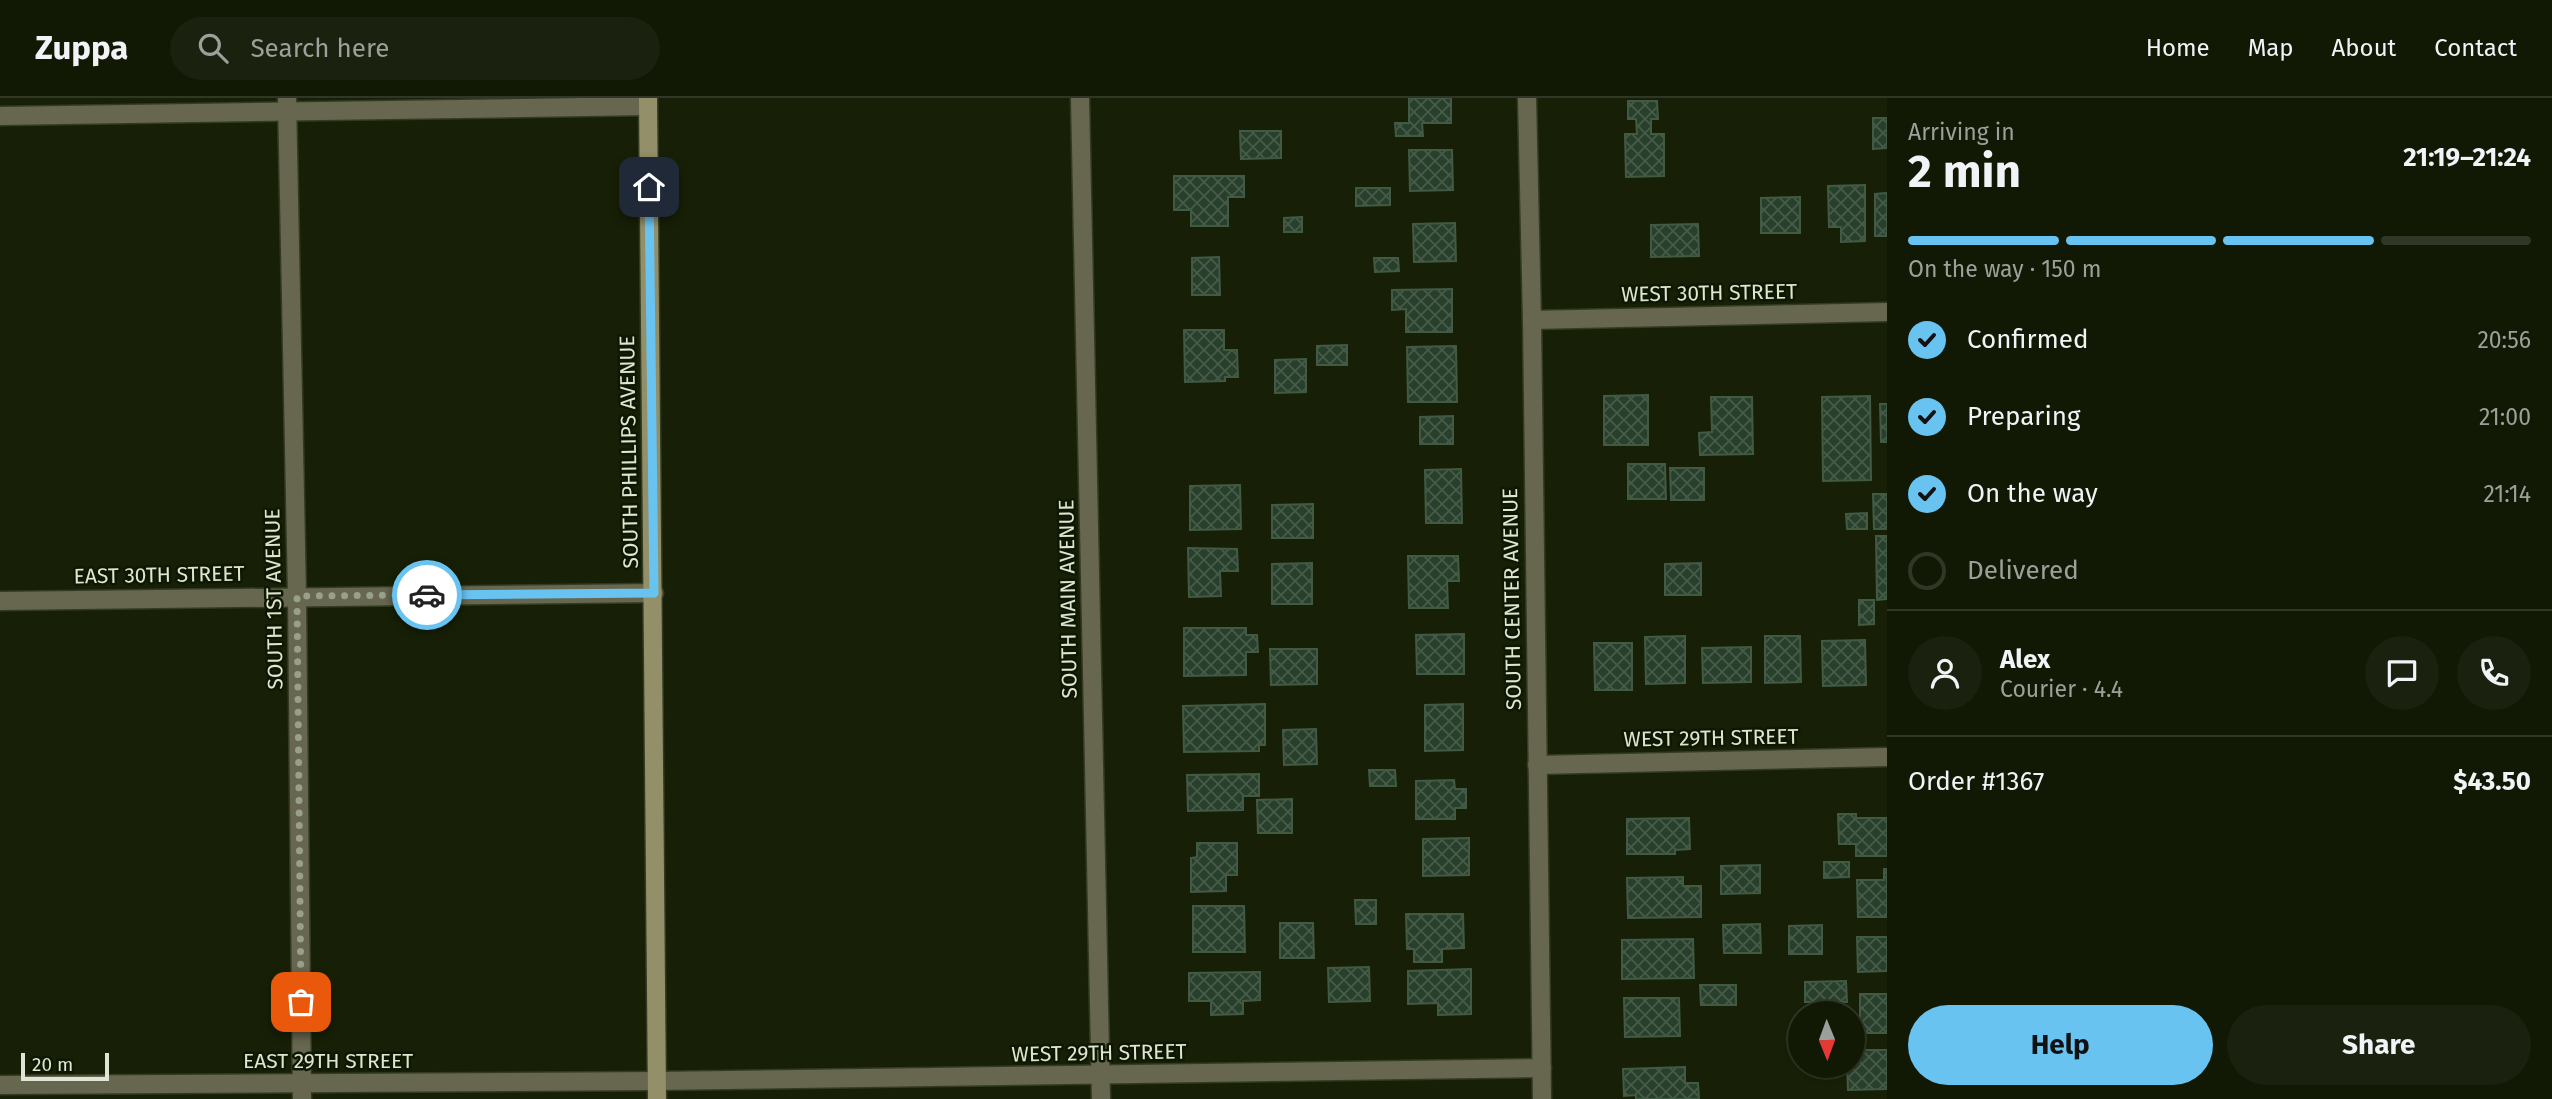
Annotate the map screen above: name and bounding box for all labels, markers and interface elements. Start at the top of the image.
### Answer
search box [170,17,660,80]
text: Zuppa [35,28,128,68]
icon: search [194,29,232,67]
text: Search here [250,33,389,64]
text: Home [2146,34,2210,62]
text: Map [2248,34,2294,62]
text: About [2332,34,2396,62]
text: Contact [2434,34,2517,62]
text: Arriving in [1908,118,2015,146]
text: 21:19–21:24 [2403,142,2531,173]
text: 2 min [1908,144,2021,199]
pin [619,157,679,217]
icon: home [630,168,668,206]
text: On the way · 150 m [1908,255,2101,283]
street label: WEST 30TH STREET [1621,278,1797,308]
icon: check [1908,321,1946,359]
text: Confirmed [1967,324,2088,355]
text: 20:56 [2477,326,2531,354]
street label: SOUTH PHILLIPS AVENUE [614,335,644,569]
icon: check [1908,398,1946,436]
text: Preparing [1967,401,2080,432]
text: 21:00 [2479,403,2531,431]
icon: check [1908,475,1946,513]
text: On the way [1967,478,2098,509]
text: 21:14 [2483,480,2531,508]
street label: SOUTH CENTER AVENUE [1497,488,1527,710]
street label: SOUTH MAIN AVENUE [1053,499,1083,699]
street label: SOUTH 1ST AVENUE [259,508,289,690]
text: Delivered [1967,555,2079,586]
courier [392,560,462,630]
street label: EAST 30TH STREET [73,561,245,589]
icon: car [408,576,446,614]
button: person [1908,636,1982,710]
button: chat [2365,636,2439,710]
button: phone [2457,636,2531,710]
text: Alex [2000,644,2050,675]
text: Courier · 4.4 [2000,675,2123,703]
street label: WEST 29TH STREET [1623,723,1799,753]
text: Order #1367 [1908,766,2044,797]
text: $43.50 [2453,766,2531,797]
pin [271,972,331,1032]
icon: bag [282,983,320,1021]
north arrow [1788,1001,1866,1078]
map controls [1788,1001,1865,1078]
button: Help [1908,1005,2213,1085]
button: Share [2227,1005,2531,1085]
street label: WEST 29TH STREET [1011,1038,1187,1068]
street label: EAST 29TH STREET [243,1048,413,1074]
scale bar [21,1050,108,1082]
text: 20 m [32,1053,73,1076]

